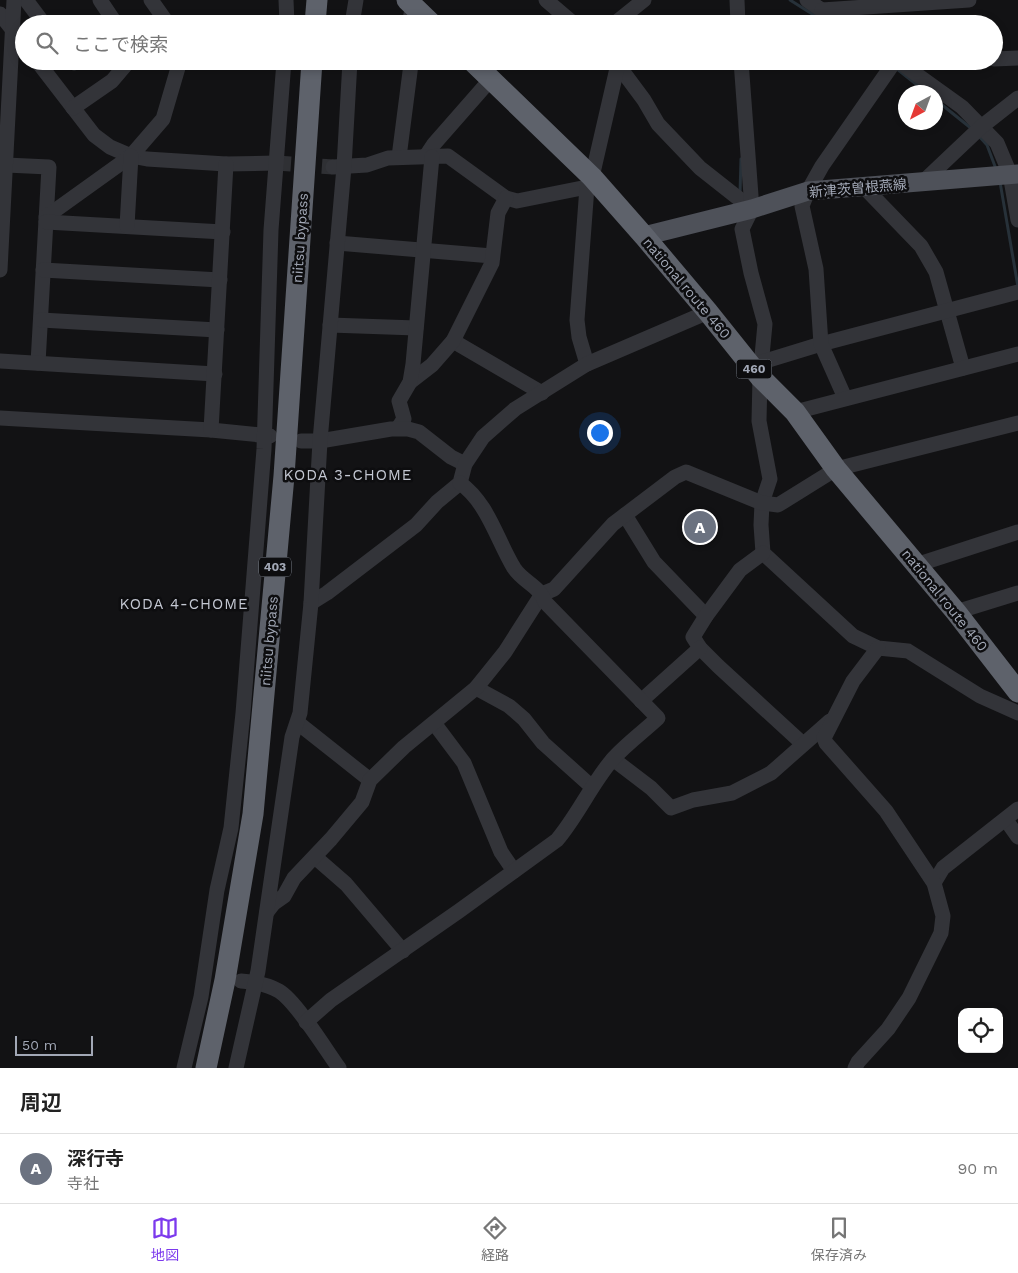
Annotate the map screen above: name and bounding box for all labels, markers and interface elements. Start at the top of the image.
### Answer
search box [15,15,1003,70]
icon: search [33,29,61,57]
text: ここで検索 [73,33,168,56]
north arrow [898,85,943,130]
street label: 新津茨曽根燕線 [808,176,908,200]
street label: niitsu bypass [289,193,311,283]
street label: national route 460 [640,234,734,342]
road number: 460 [736,359,772,378]
your location [587,420,613,446]
district label: KODA 3-CHOME [284,466,412,484]
pin: A [684,508,716,546]
street label: national route 460 [899,546,991,654]
road number: 403 [259,558,291,576]
district label: KODA 4-CHOME [119,595,249,613]
street label: niitsu bypass [257,595,281,687]
map controls [958,1008,1003,1053]
button: locate [958,1008,1003,1053]
scale bar [15,1033,92,1056]
text: 50 m [22,1037,57,1053]
text: 周辺 [20,1090,62,1115]
text: 深行寺 [67,1147,124,1170]
text: A [31,1159,41,1178]
text: 90 m [957,1159,998,1178]
text: 寺社 [67,1174,99,1193]
tab: 地図 [151,1214,179,1264]
tab: 経路 [481,1214,509,1264]
tab: 保存済み [811,1214,867,1264]

